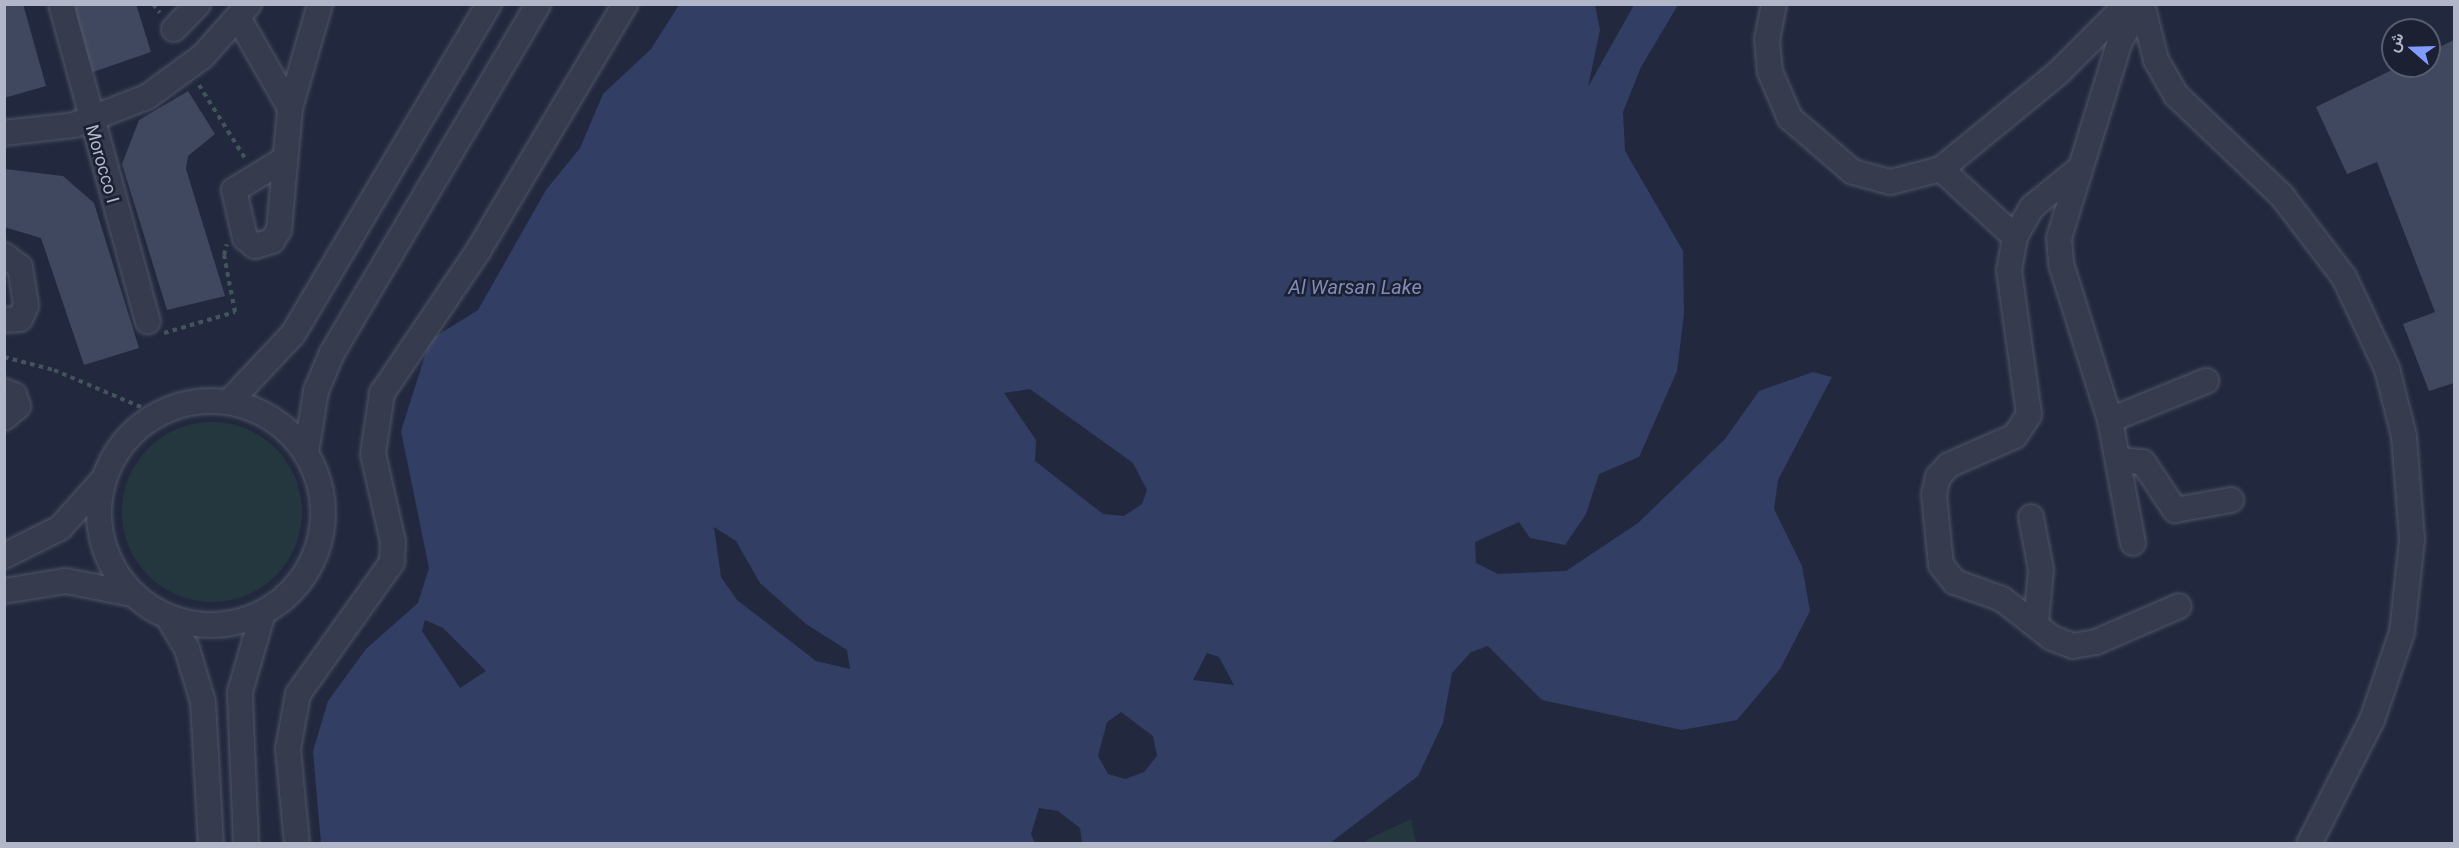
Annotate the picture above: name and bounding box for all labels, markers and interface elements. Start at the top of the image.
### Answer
north arrow [2381,18,2441,78]
text: ش [2383,30,2408,55]
street label: Morocco I [81,122,123,206]
water label: Al Warsan Lake [1288,275,1422,299]

